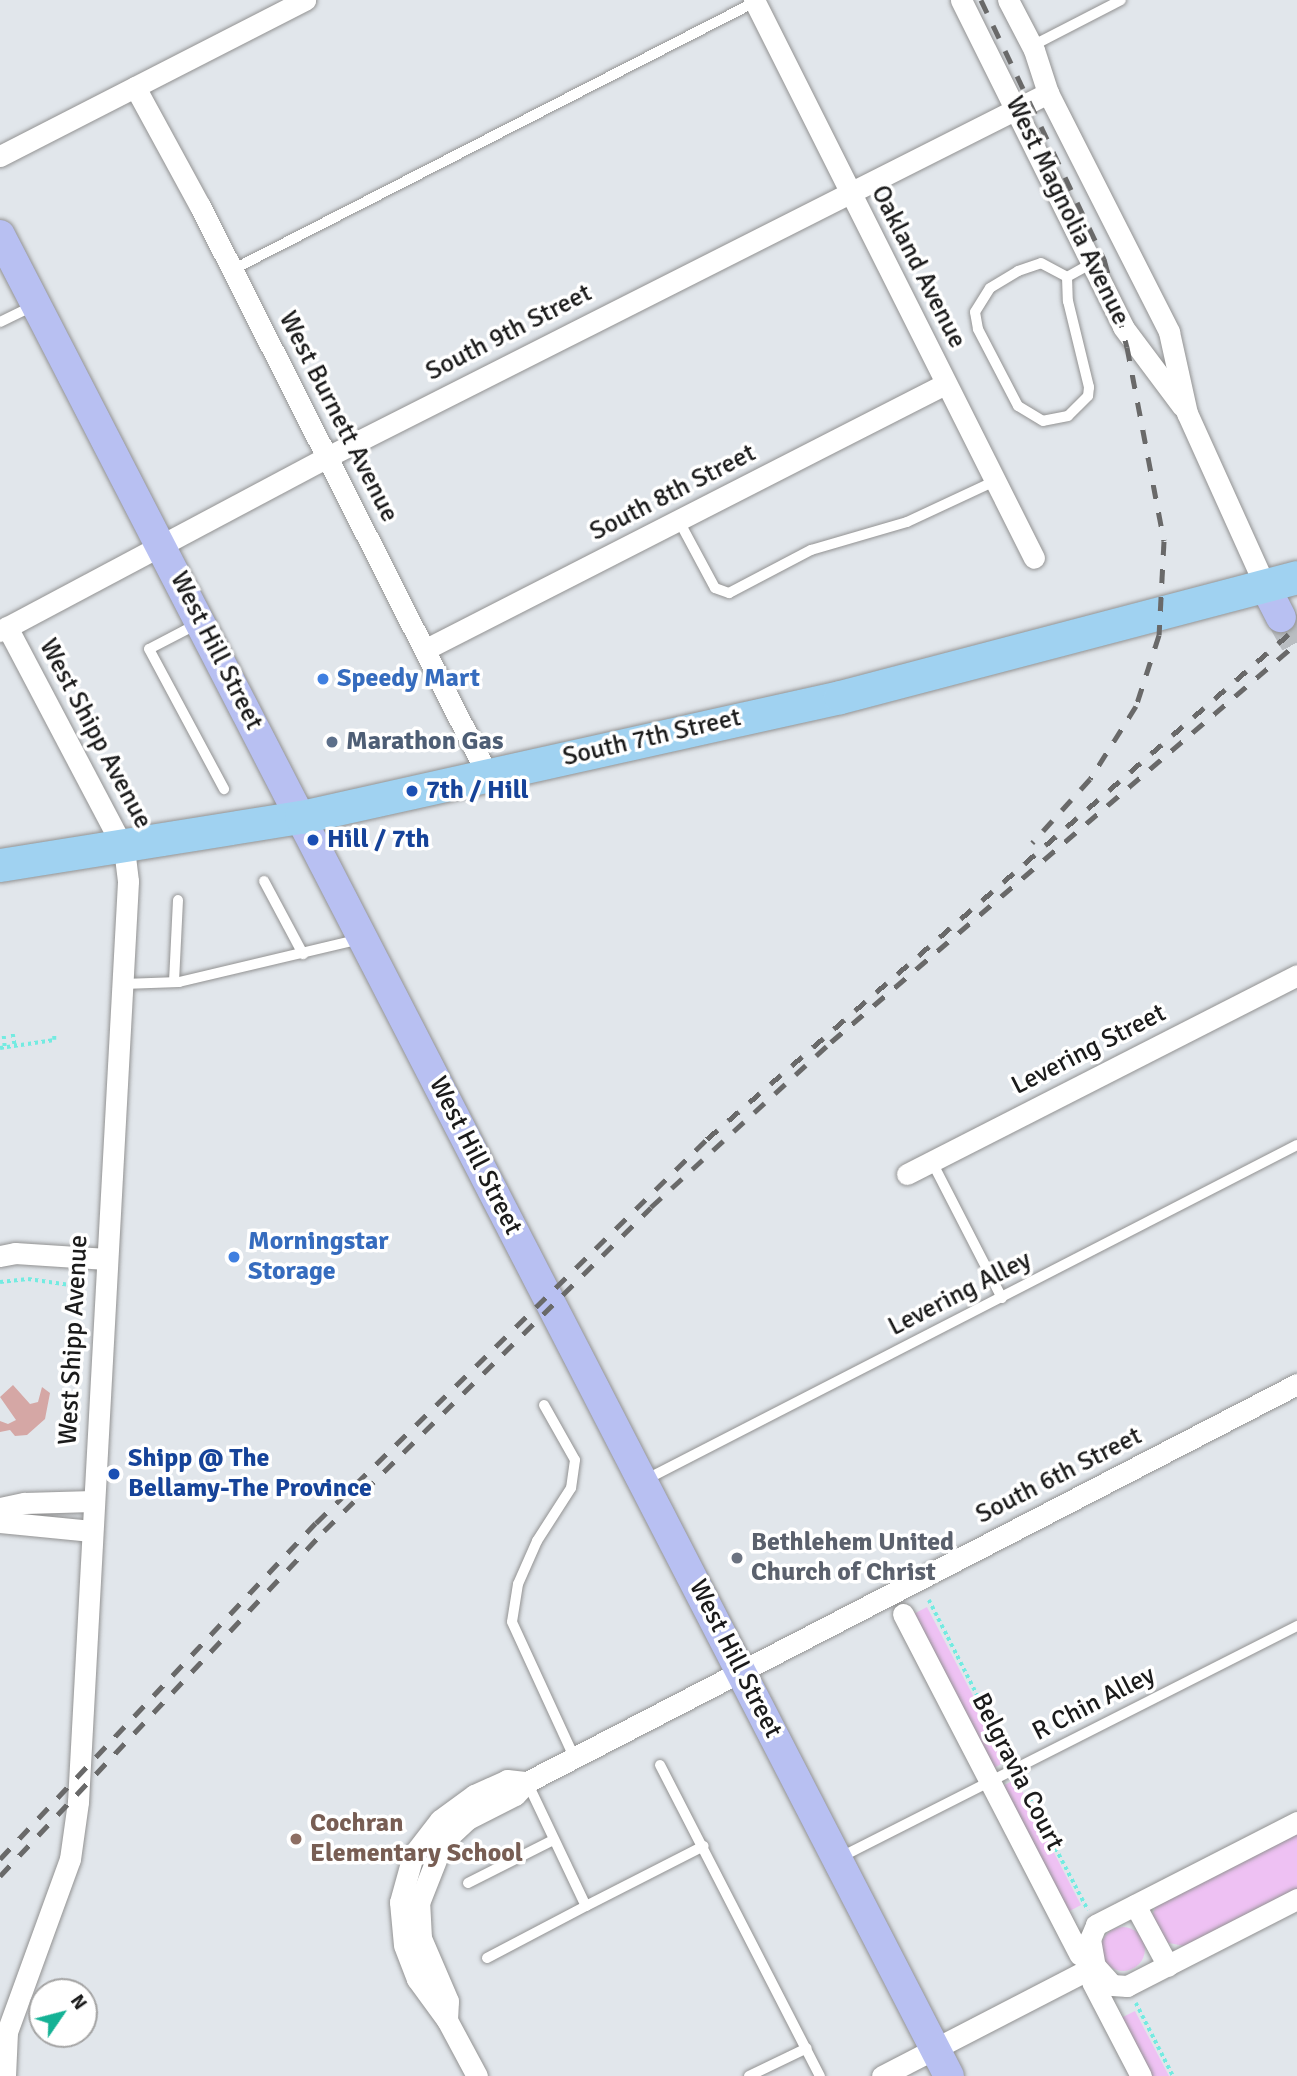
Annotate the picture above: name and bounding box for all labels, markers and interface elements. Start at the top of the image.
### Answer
street label: West Magnolia Avenue [998,92,1136,330]
street label: Oakland Avenue [864,180,972,354]
street label: South 9th Street [421,278,597,388]
street label: West Burnett Avenue [271,306,405,528]
street label: South 8th Street [585,438,761,548]
street label: West Hill Street [163,567,269,735]
street label: West Shipp Avenue [32,634,158,834]
place label: Speedy Mart [337,663,480,695]
marker: Speedy Mart [315,671,331,687]
street label: South 7th Street [560,702,744,774]
place label: Marathon Gas [346,726,503,758]
marker: Marathon Gas [324,734,340,750]
place label: 7th / Hill [426,775,529,807]
marker: 7th / Hill [404,783,420,799]
place label: Hill / 7th [327,824,430,856]
marker: Hill / 7th [305,832,321,848]
street label: Levering Street [1007,998,1171,1102]
street label: West Hill Street [422,1072,528,1240]
place label: Morningstar Storage [248,1226,389,1288]
street label: West Shipp Avenue [53,1234,95,1446]
street label: Levering Alley [883,1245,1037,1343]
marker: Morningstar Storage [226,1249,242,1265]
street label: South 6th Street [971,1421,1147,1531]
place label: Shipp @ The Bellamy-The Province [128,1443,372,1504]
marker: Shipp @ The Bellamy-The Province [106,1466,122,1482]
place label: Bethlehem United Church of Christ [751,1527,954,1588]
marker: Bethlehem United Church of Christ [729,1550,745,1566]
street label: West Hill Street [682,1575,788,1743]
street label: R Chin Alley [1028,1660,1160,1748]
street label: Belgravia Court [964,1688,1070,1856]
place label: Cochran Elementary School [310,1808,523,1870]
marker: Cochran Elementary School [288,1831,304,1847]
north arrow [28,1978,98,2048]
text: N [65,1990,92,2014]

